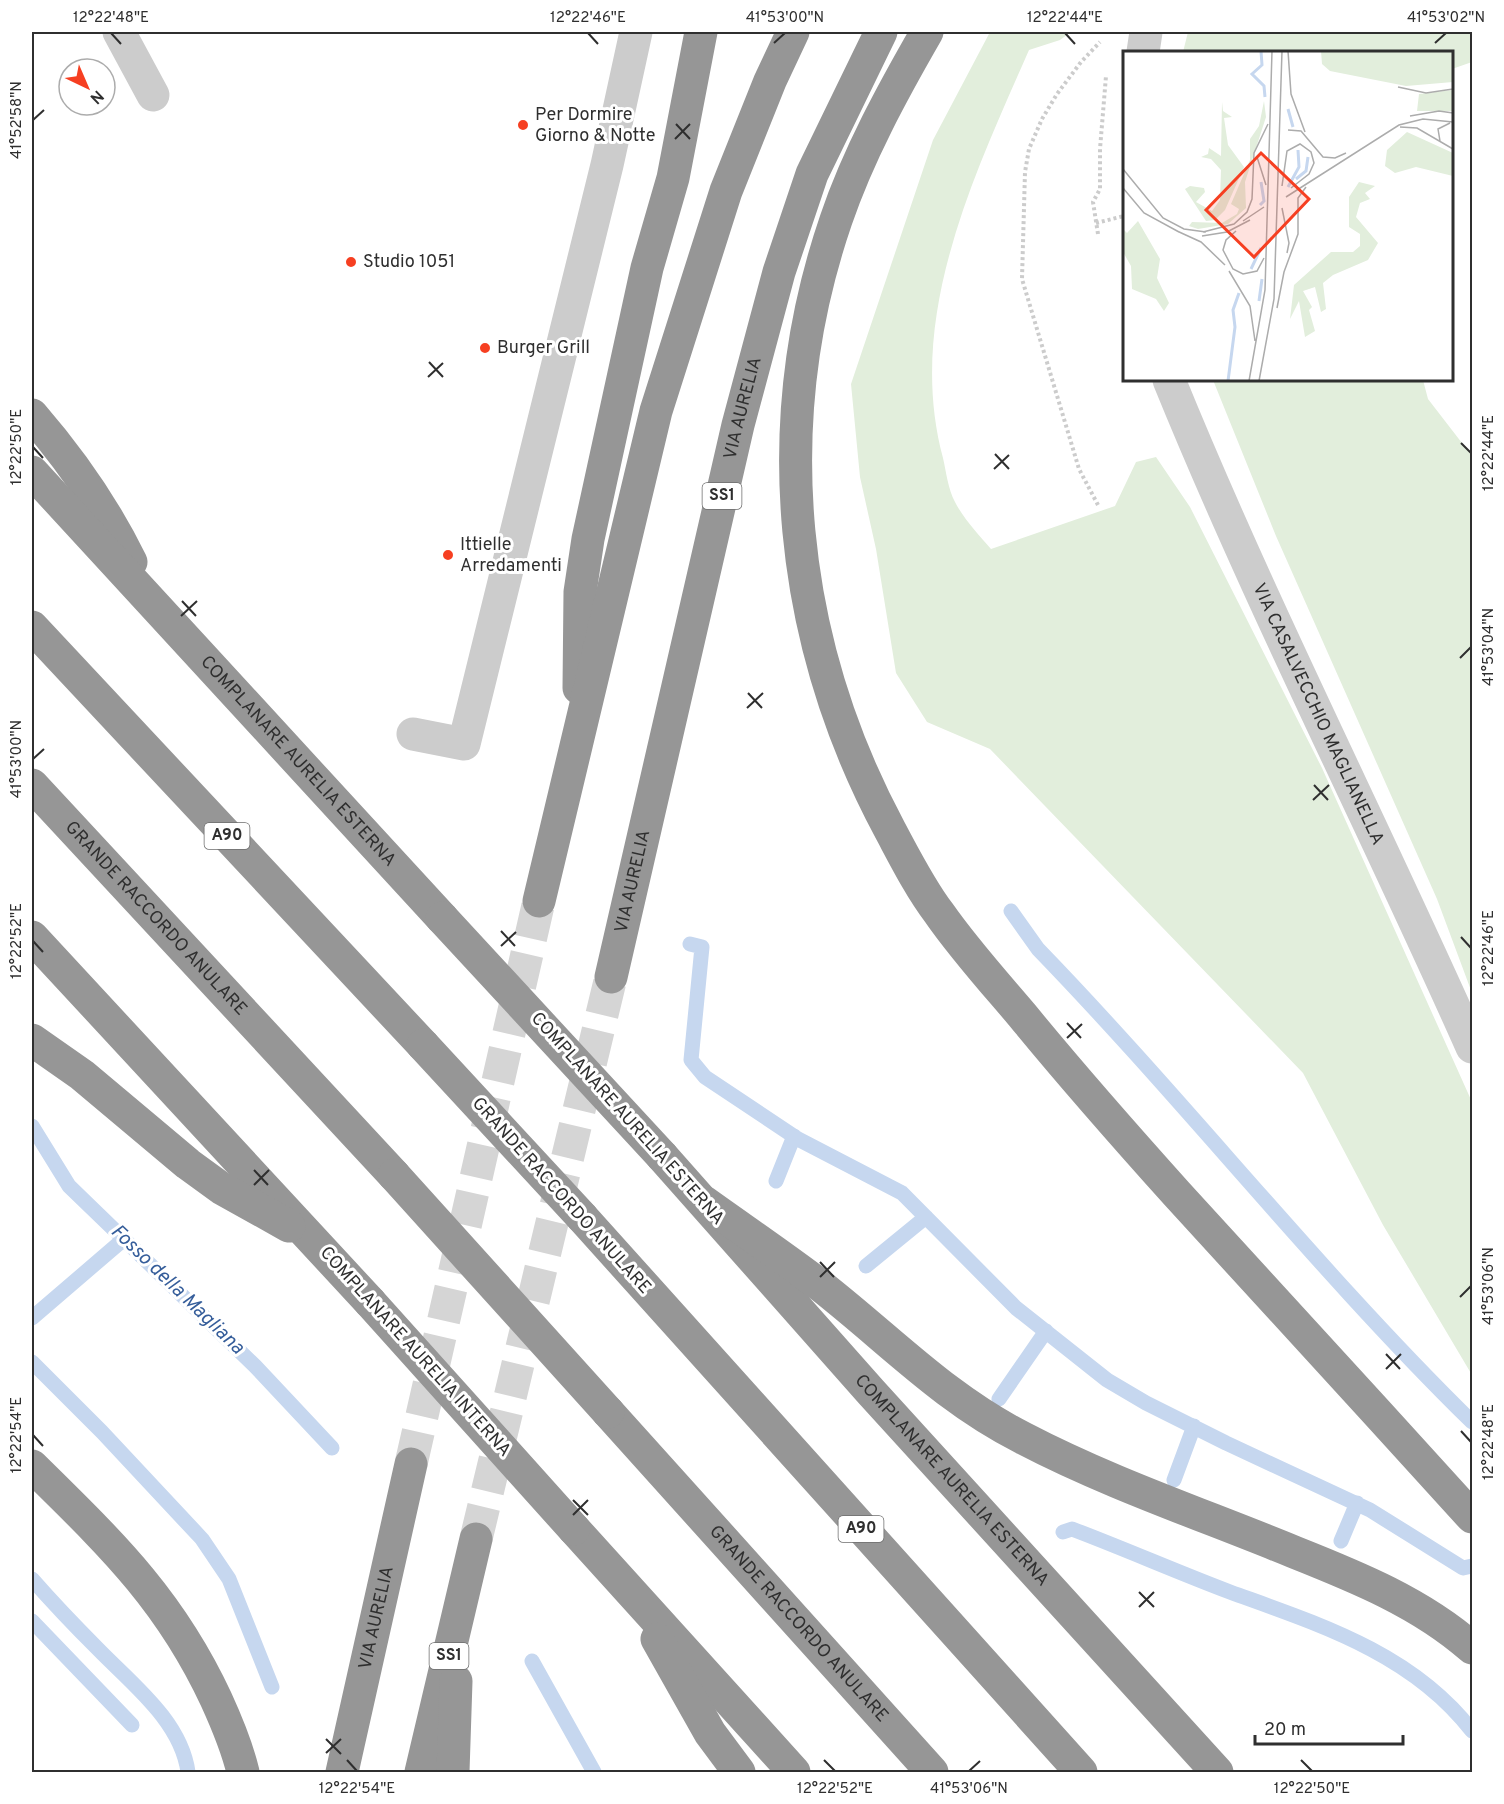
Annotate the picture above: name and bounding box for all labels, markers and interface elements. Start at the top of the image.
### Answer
text: 12°22'48"E [73,9,149,28]
text: 12°22'46"E [550,9,626,28]
text: 41°53'00"N [746,9,824,28]
text: 12°22'44"E [1027,9,1103,28]
text: 41°53'02"N [1407,9,1485,28]
inset map [1123,51,1453,381]
north arrow [57,57,117,117]
text: 41°52'58"N [8,81,27,159]
text: N [85,85,107,108]
place label: Per Dormire Giorno & Notte [535,104,655,148]
marker: Per Dormire Giorno & Notte [516,118,530,132]
place label: Studio 1051 [363,251,455,274]
marker: Studio 1051 [344,255,358,269]
place label: Burger Grill [497,337,590,360]
marker: Burger Grill [478,341,492,355]
street label: VIA AURELIA [719,354,767,462]
text: 12°22'50"E [8,409,27,485]
text: 12°22'44"E [1480,415,1499,491]
road number: SS1 [702,483,742,509]
place label: Ittielle Arredamenti [460,534,562,578]
marker: Ittielle Arredamenti [441,548,455,562]
street label: VIA CASALVECCHIO MAGLIANELLA [1247,580,1389,849]
text: 41°53'04"N [1480,608,1499,686]
street label: COMPLANARE AURELIA ESTERNA [195,651,401,872]
text: 41°53'00"N [8,720,27,798]
street label: GRANDE RACCORDO ANULARE [60,816,252,1021]
road number: A90 [204,823,250,849]
street label: VIA AURELIA [610,828,656,935]
text: 12°22'52"E [8,903,27,979]
text: 12°22'46"E [1480,910,1499,986]
street label: COMPLANARE AURELIA ESTERNA [525,1008,729,1230]
street label: GRANDE RACCORDO ANULARE [466,1093,656,1299]
water label: Fosso della Magliana [104,1219,250,1361]
street label: COMPLANARE AURELIA INTERNA [314,1242,516,1462]
text: 41°53'06"N [1480,1247,1499,1325]
street label: COMPLANARE AURELIA ESTERNA [849,1370,1054,1591]
text: 12°22'54"E [8,1397,27,1473]
text: 12°22'48"E [1480,1404,1499,1480]
road number: A90 [838,1516,884,1542]
street label: GRANDE RACCORDO ANULARE [704,1520,893,1727]
street label: VIA AURELIA [354,1564,399,1672]
road number: SS1 [430,1643,468,1669]
scale bar [1255,1708,1404,1746]
text: 20 m [1264,1719,1306,1742]
text: 12°22'54"E [319,1780,395,1799]
text: 12°22'52"E [797,1780,873,1799]
text: 41°53'06"N [930,1780,1008,1799]
text: 12°22'50"E [1274,1780,1350,1799]

